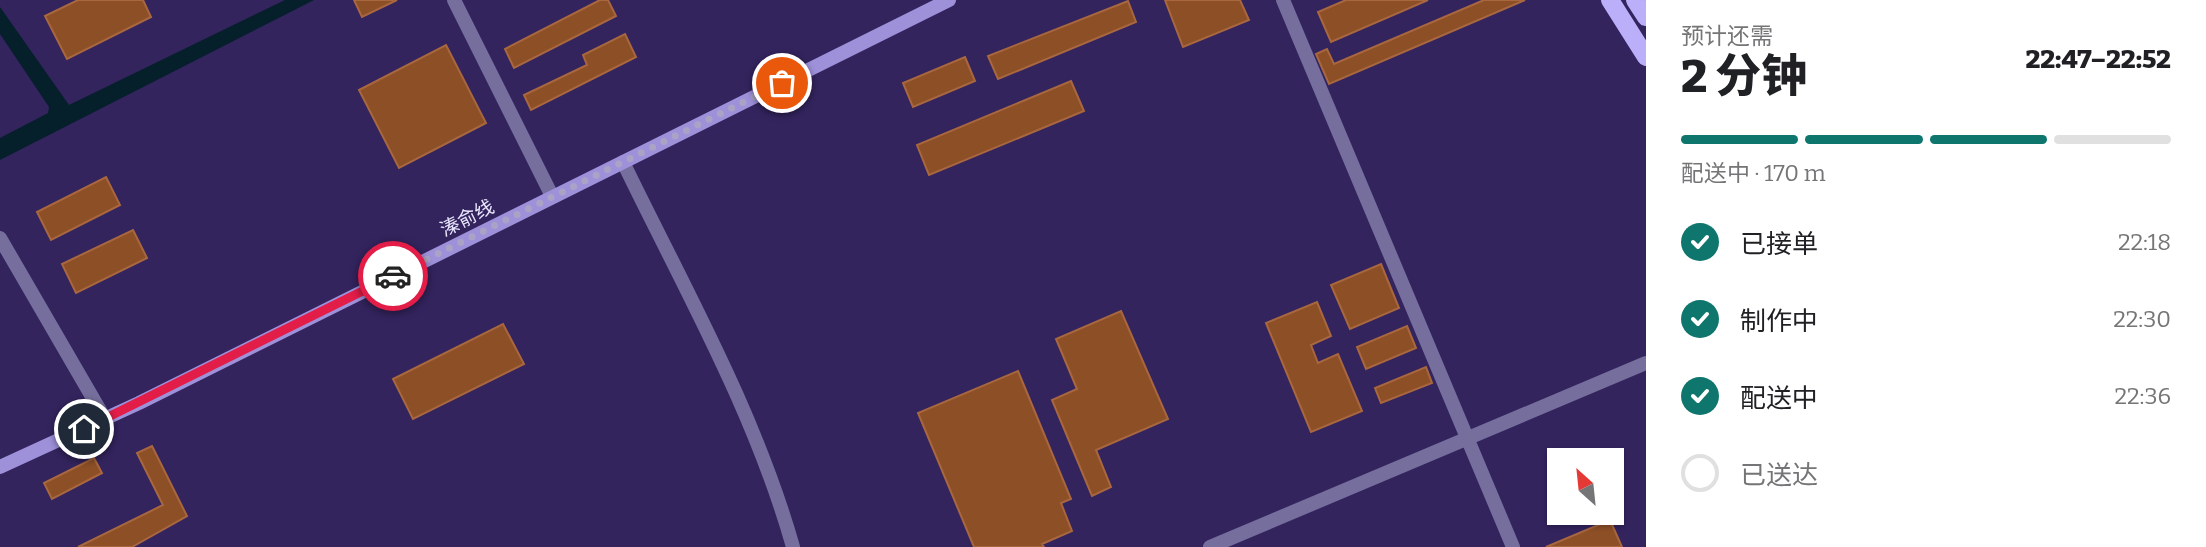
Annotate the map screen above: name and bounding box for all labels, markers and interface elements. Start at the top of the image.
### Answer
text: 预计还需 [1681,22,1773,50]
text: 22:47–22:52 [2025,44,2171,75]
text: 2 分钟 [1681,49,1807,104]
pin [752,53,812,113]
icon: bag [763,64,801,102]
text: 配送中 · 170 m [1681,159,1826,187]
street label: 溱俞线 [436,195,498,241]
icon: check [1681,223,1719,261]
text: 22:18 [2118,228,2171,256]
text: 已接单 [1740,229,1818,260]
courier [358,241,428,311]
icon: car [374,257,412,295]
icon: check [1681,300,1719,338]
text: 22:30 [2113,305,2171,333]
text: 制作中 [1740,306,1818,337]
icon: check [1681,377,1719,415]
text: 22:36 [2115,382,2171,410]
text: 配送中 [1740,383,1818,414]
pin [54,399,114,459]
icon: home [65,410,103,448]
north arrow [1547,448,1624,525]
map controls [1547,448,1624,525]
text: 已送达 [1740,460,1818,491]

